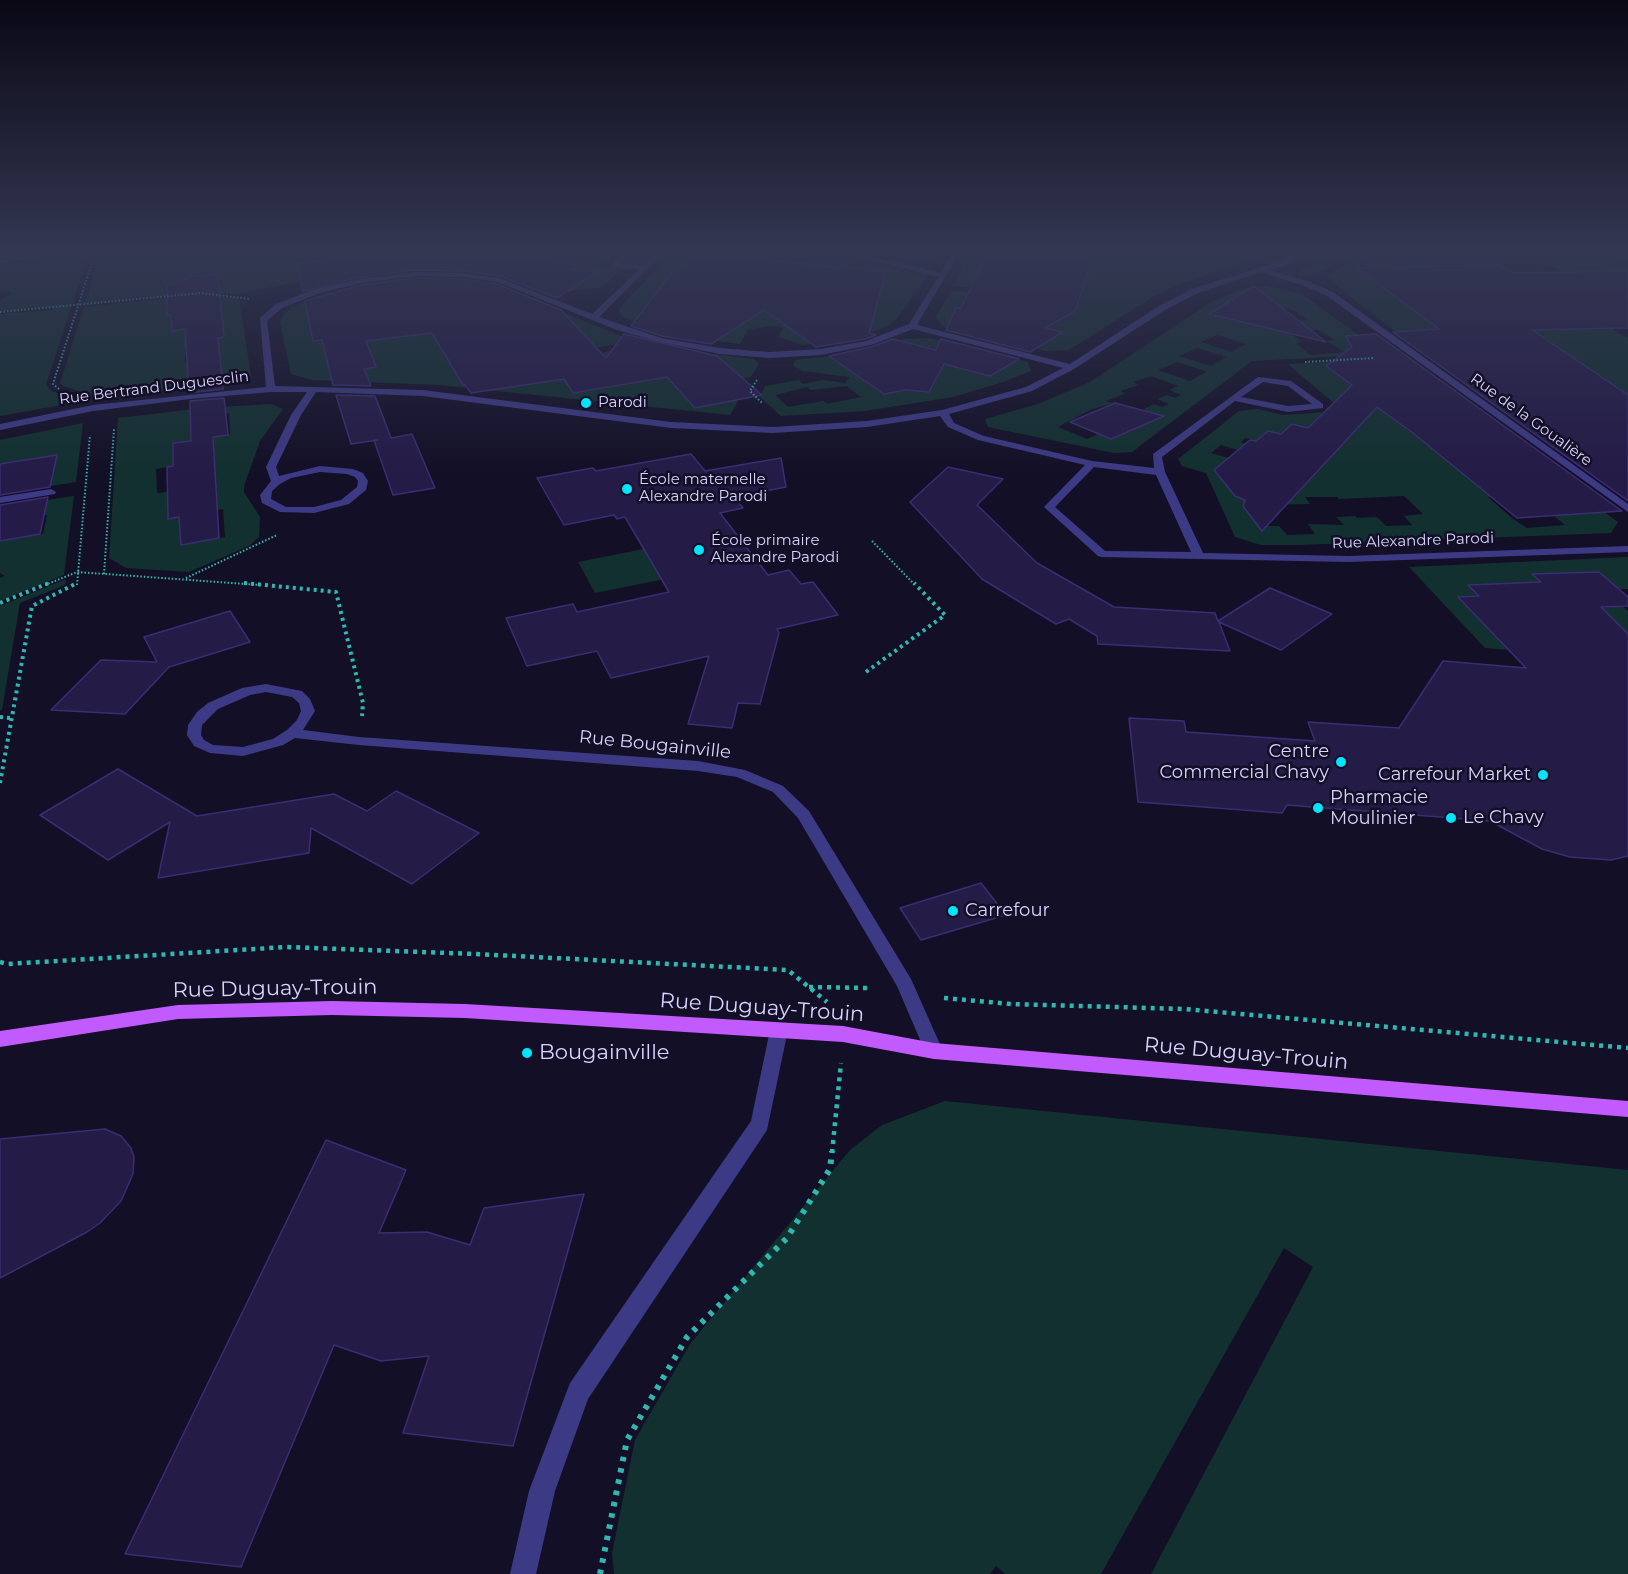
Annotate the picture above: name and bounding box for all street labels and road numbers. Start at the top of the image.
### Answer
street label: Rue Bertrand Duguesclin [58,367,250,409]
street label: Rue de la Goualière [1467,370,1595,470]
street label: Rue Alexandre Parodi [1332,529,1494,553]
street label: Rue Bougainville [578,726,732,764]
street label: Rue Duguay-Trouin [172,975,378,1003]
street label: Rue Duguay-Trouin [659,988,865,1028]
street label: Rue Duguay-Trouin [1143,1033,1349,1075]

